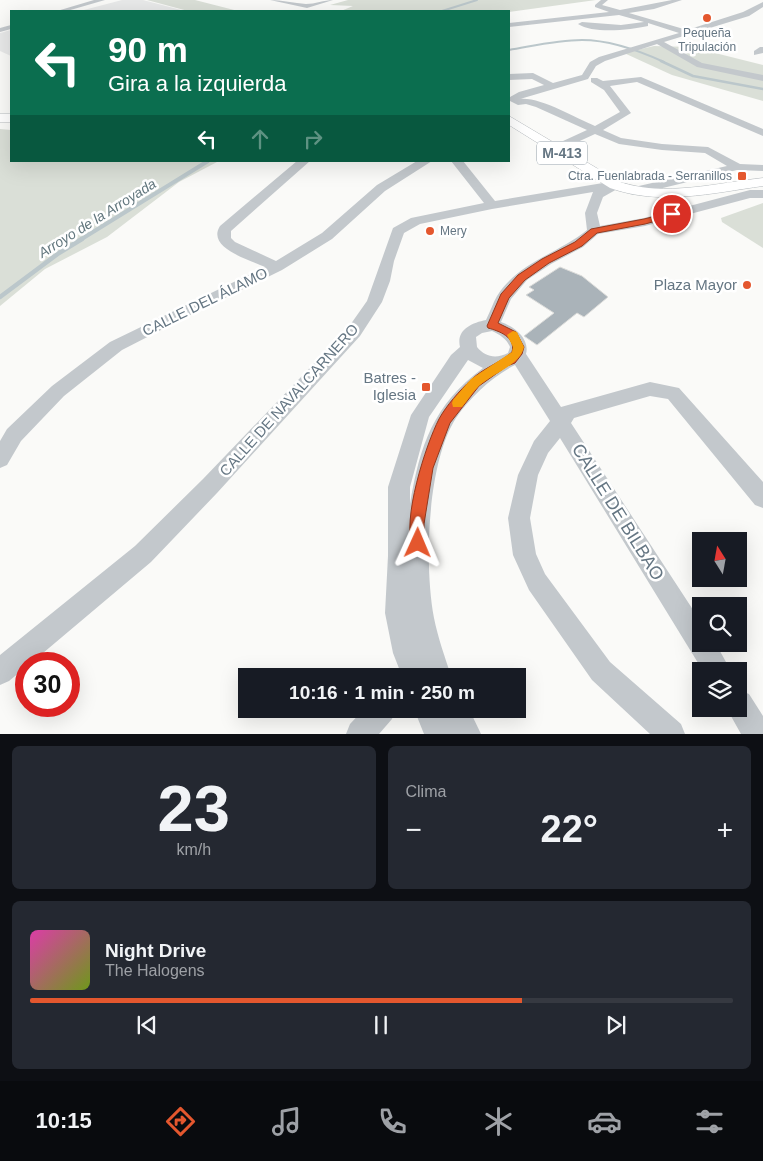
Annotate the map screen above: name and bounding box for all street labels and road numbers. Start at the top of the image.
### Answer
road number: M-413 [537,142,587,164]
street label: CALLE DEL ÁLAMO [139,264,270,339]
street label: CALLE DE NAVALCARNERO [216,320,361,479]
street label: CALLE DE BILBAO [568,440,668,584]

